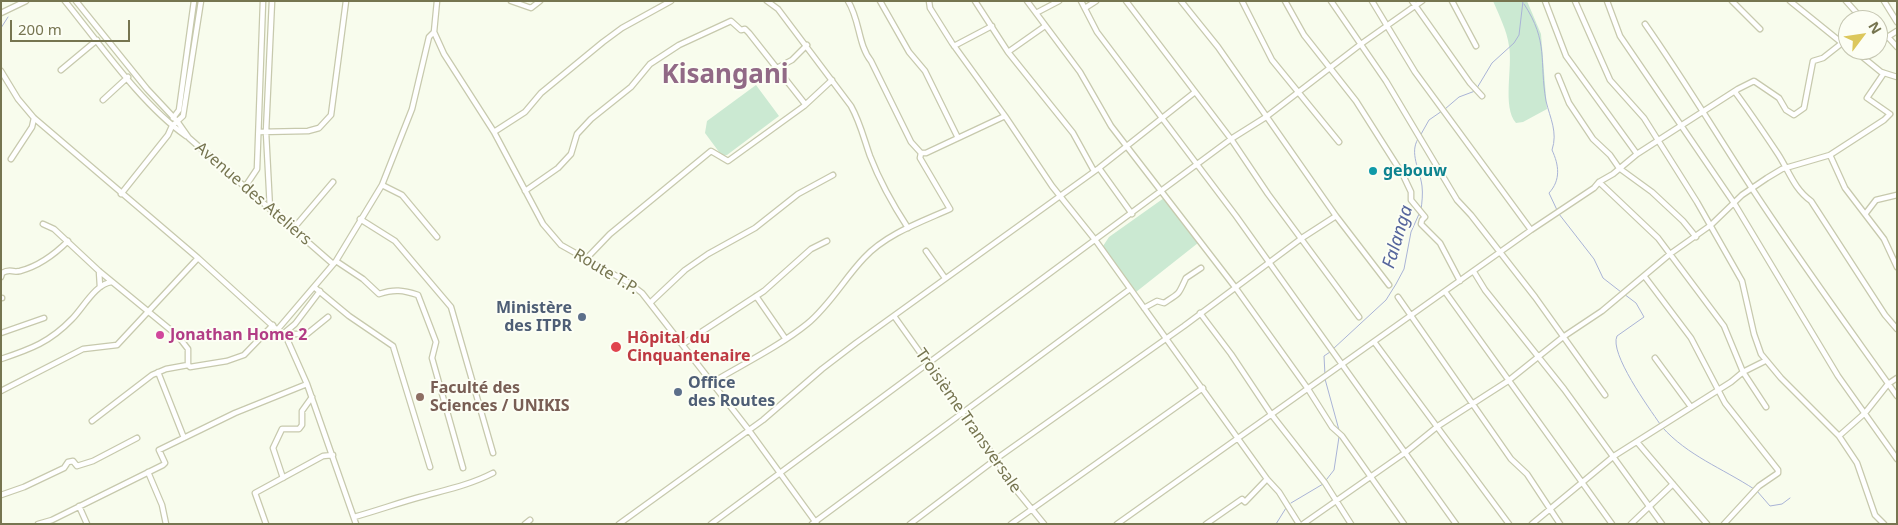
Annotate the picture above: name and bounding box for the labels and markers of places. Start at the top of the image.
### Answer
place label: gebouw [1383,161,1447,181]
marker: gebouw [1367,165,1379,177]
place label: Ministère des ITPR [496,298,572,336]
marker: Ministère des ITPR [576,311,588,323]
place label: Jonathan Home 2 [170,325,307,345]
place label: Hôpital du Cinquantenaire [627,328,751,366]
marker: Jonathan Home 2 [154,329,166,341]
marker: Hôpital du Cinquantenaire [609,340,623,354]
place label: Office des Routes [688,373,775,411]
place label: Faculté des Sciences / UNIKIS [430,378,570,416]
marker: Office des Routes [672,386,684,398]
marker: Faculté des Sciences / UNIKIS [414,391,426,403]

